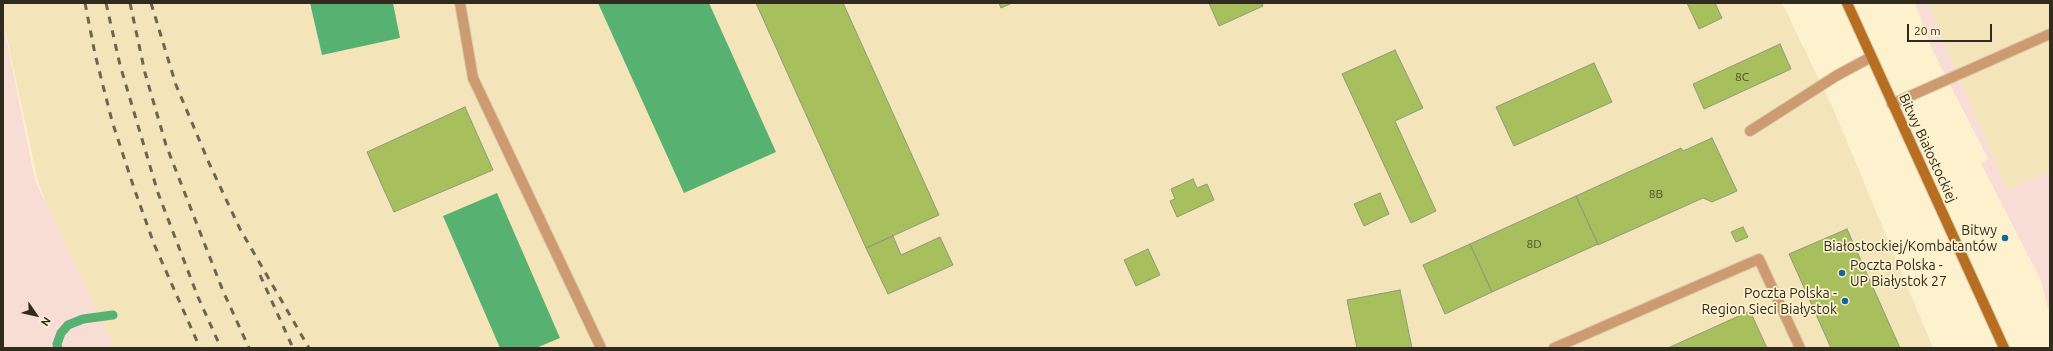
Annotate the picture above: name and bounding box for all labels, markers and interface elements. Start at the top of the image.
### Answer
scale bar [1909,16,1994,42]
text: 20 m [1914,24,1941,37]
house number: 8C [1735,70,1749,84]
street label: Bitwy Białostockiej [1895,91,1961,205]
house number: 8B [1649,187,1663,201]
place label: Bitwy Białostockiej/Kombatantów [1823,222,1997,254]
marker: Bitwy Białostockiej/Kombatantów [2000,233,2010,243]
house number: 8D [1526,237,1542,251]
place label: Poczta Polska - UP Białystok 27 [1850,257,1947,290]
marker: Poczta Polska - UP Białystok 27 [1837,268,1847,278]
place label: Poczta Polska - Region Sieci Białystok [1701,285,1837,318]
north arrow [16,295,56,335]
marker: Poczta Polska - Region Sieci Białystok [1840,296,1850,306]
text: N [39,315,53,328]

